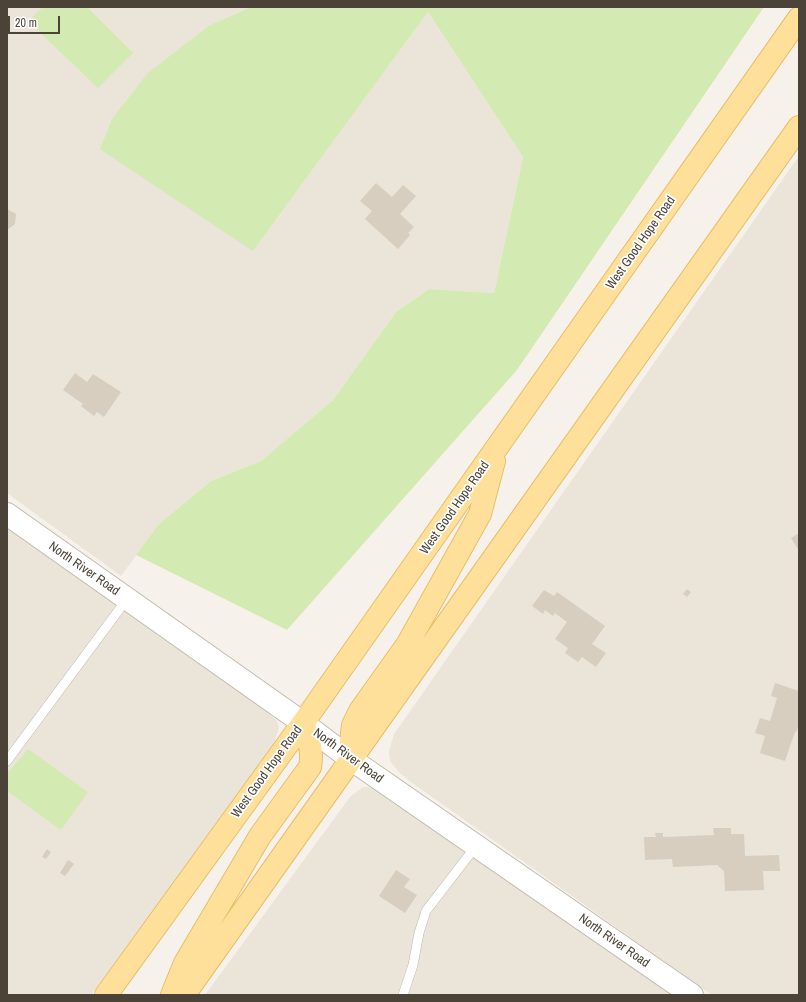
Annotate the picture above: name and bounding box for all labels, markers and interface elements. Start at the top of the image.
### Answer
scale bar [10,8,62,34]
text: 20 m [15,15,37,31]
street label: West Good Hope Road [603,193,679,293]
street label: West Good Hope Road [417,458,493,558]
street label: North River Road [46,539,122,599]
street label: West Good Hope Road [228,723,306,821]
street label: North River Road [310,725,386,787]
street label: North River Road [576,911,652,971]

